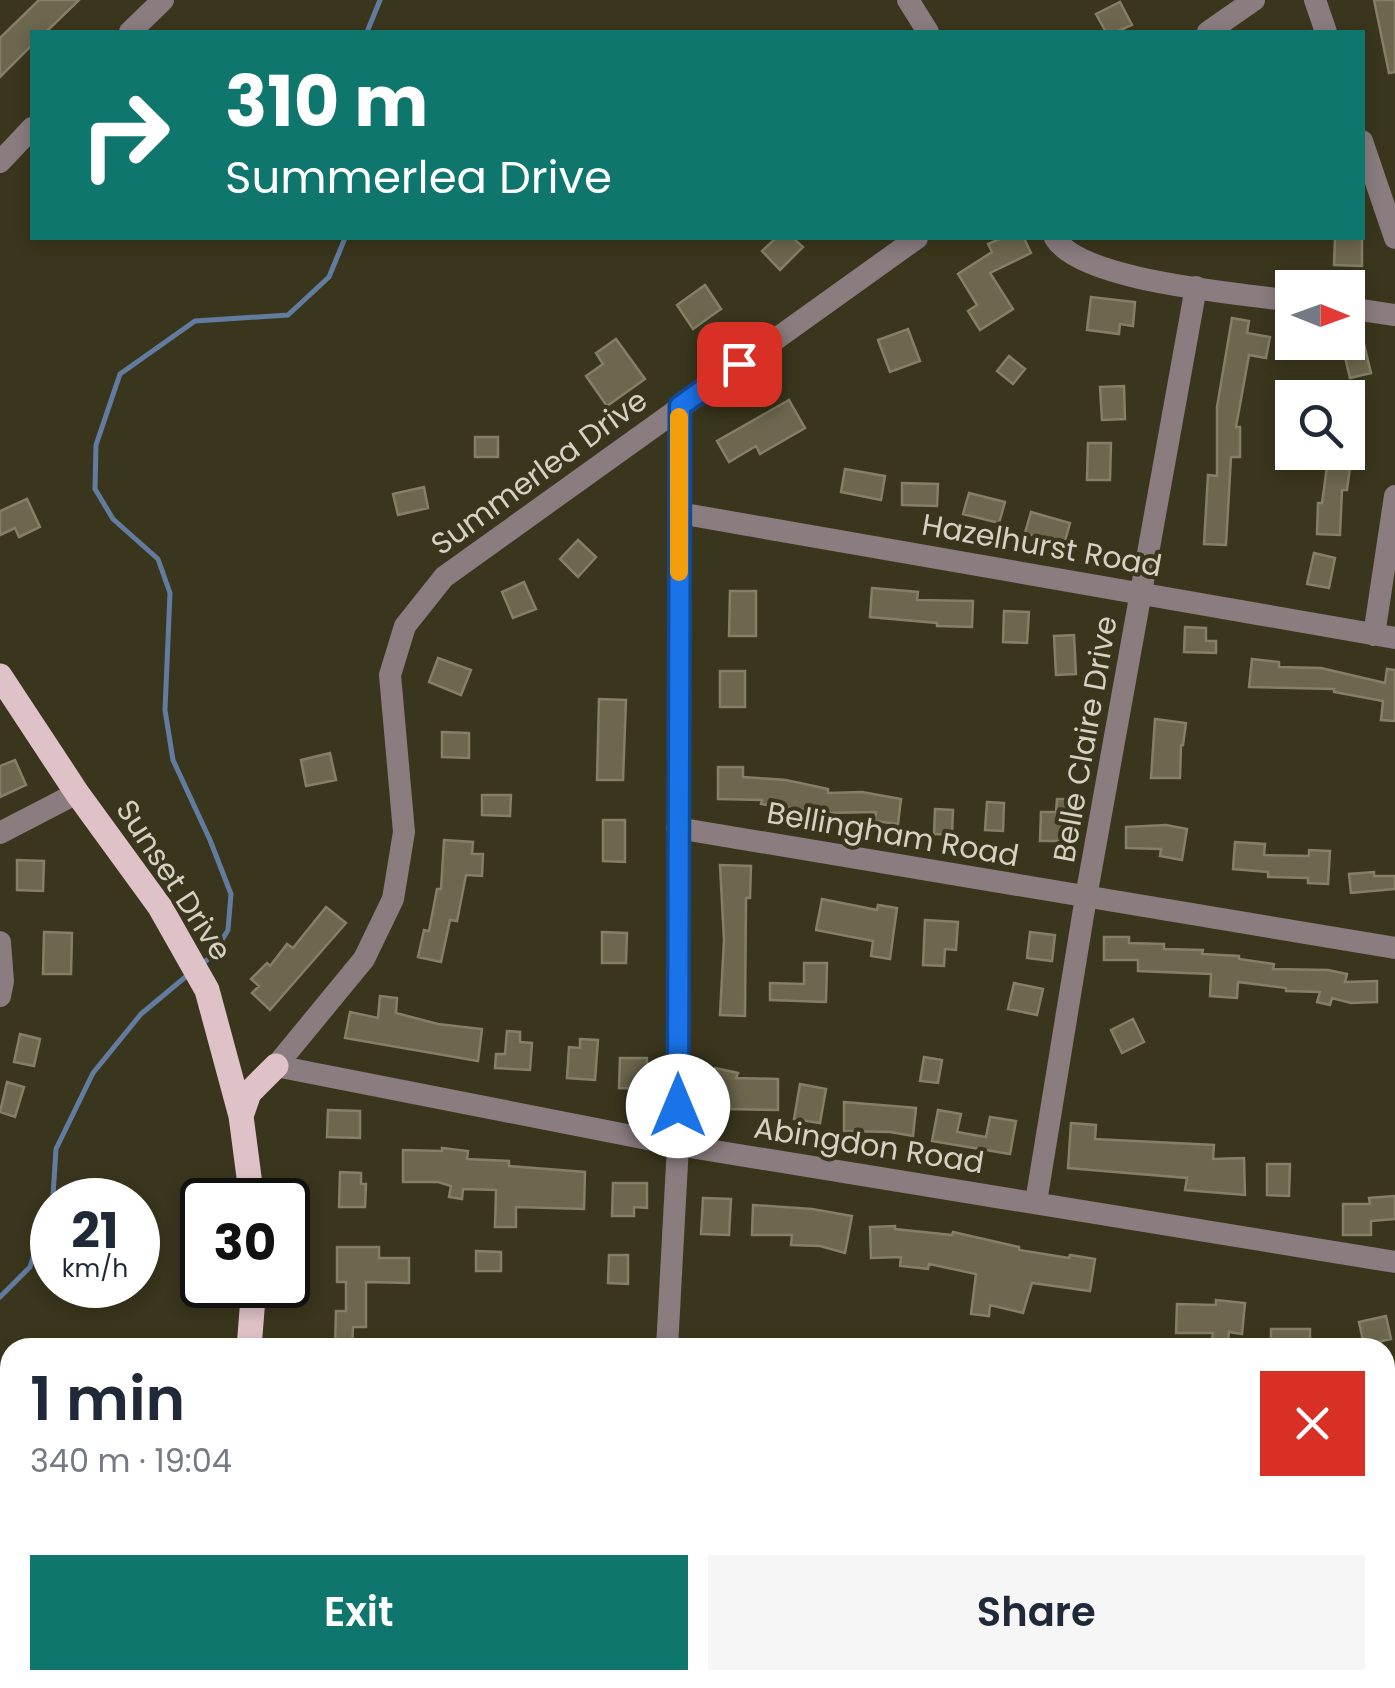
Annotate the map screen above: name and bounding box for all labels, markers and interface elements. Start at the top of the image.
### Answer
text: 310 m [225,52,428,151]
icon: right [60,70,190,200]
text: Summerlea Drive [225,146,612,209]
north arrow [1275,270,1365,360]
map controls [1275,270,1365,470]
pin [697,322,782,407]
icon: arrive [712,337,767,392]
street label: Summerlea Drive [422,379,656,565]
button: search [1275,380,1365,470]
street label: Hazelhurst Road [919,503,1165,587]
street label: Belle Claire Drive [1042,612,1128,866]
street label: Sunset Drive [106,791,242,969]
street label: Bellingham Road [764,791,1022,877]
position arrow [626,1054,730,1158]
street label: Abingdon Road [751,1106,987,1184]
speed limit sign: 30 [180,1178,310,1308]
text: 21 [71,1195,119,1266]
text: km/h [62,1251,128,1286]
text: 1 min [30,1357,185,1441]
button: close [1260,1371,1365,1476]
text: 340 m · 19:04 [30,1438,232,1483]
button: Exit [30,1555,688,1670]
button: Share [708,1555,1365,1670]

